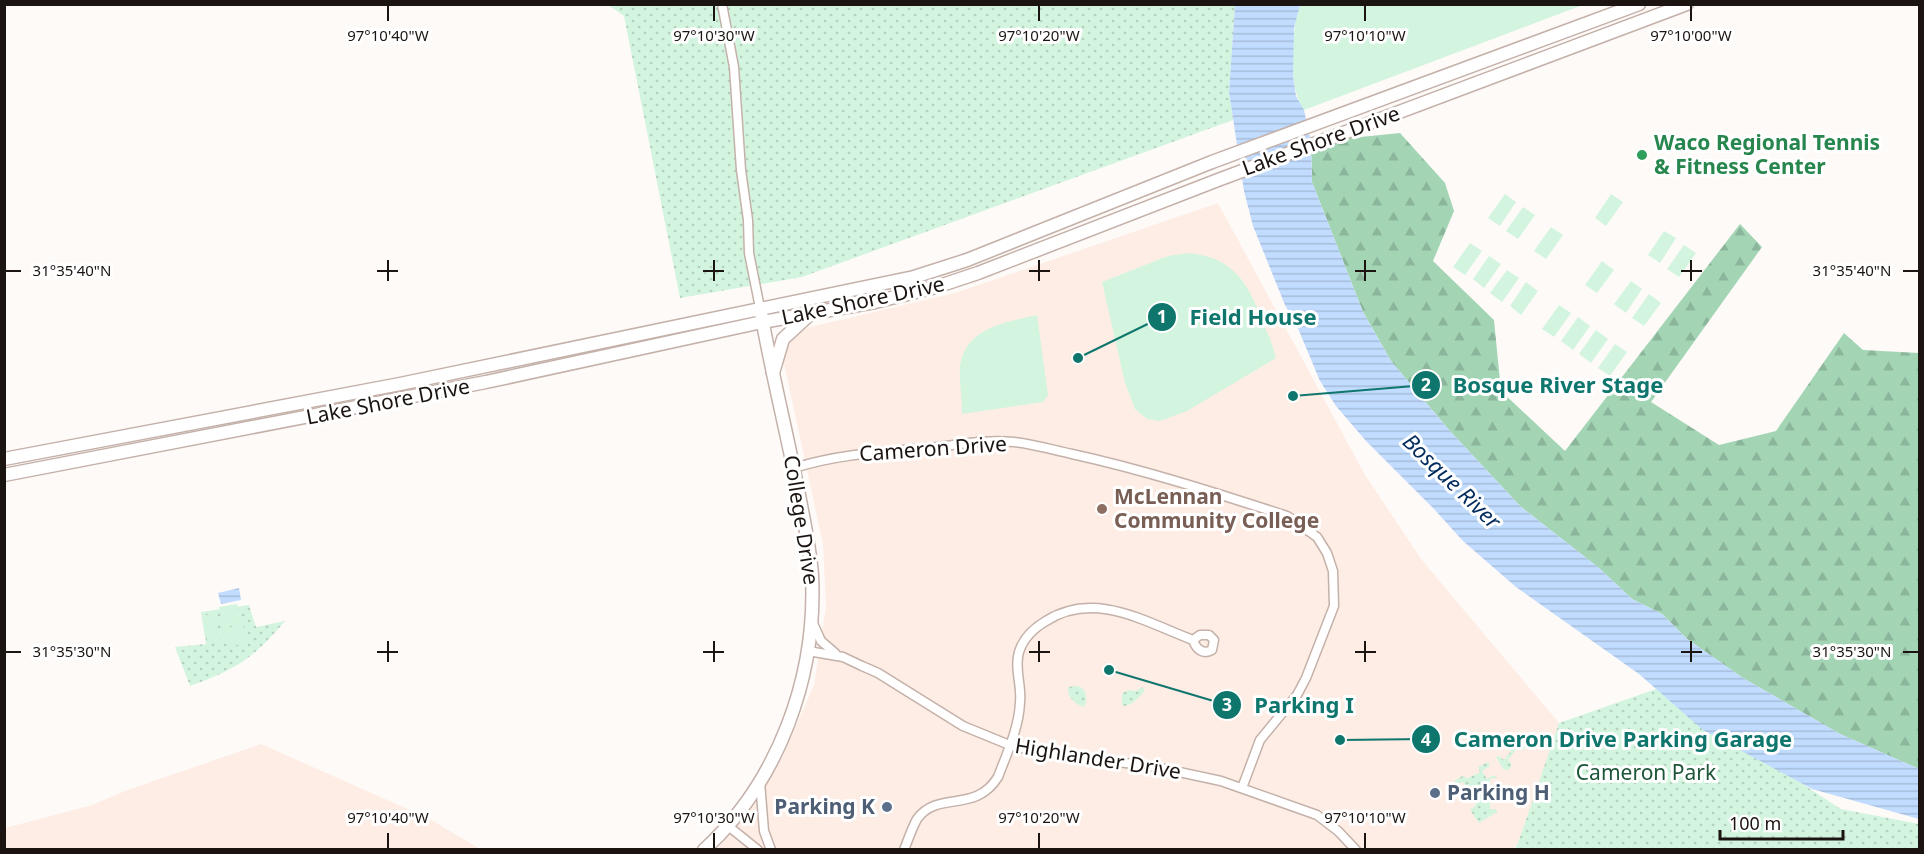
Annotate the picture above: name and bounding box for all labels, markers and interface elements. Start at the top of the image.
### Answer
text: 97°10'40"W [347,25,429,45]
text: 97°10'30"W [673,25,755,45]
text: 97°10'20"W [998,25,1080,45]
text: 97°10'10"W [1324,25,1406,45]
text: 97°10'00"W [1650,25,1732,45]
street label: Lake Shore Drive [1238,99,1403,182]
place label: Waco Regional Tennis & Fitness Center [1654,128,1880,180]
marker: Waco Regional Tennis & Fitness Center [1635,148,1649,162]
text: 31°35'40"N [33,260,111,280]
text: 31°35'40"N [1813,260,1891,280]
street label: Lake Shore Drive [779,269,947,331]
callout: Field House [1147,297,1328,337]
text: Field House [1189,301,1317,331]
text: 1 [1157,304,1167,328]
callout: Bosque River Stage [1411,365,1676,405]
text: Bosque River Stage [1453,369,1663,399]
street label: Lake Shore Drive [304,371,472,431]
text: 2 [1421,372,1431,396]
water label: Bosque River [1397,426,1509,536]
street label: Cameron Drive [858,429,1008,467]
street label: College Drive [778,453,826,587]
place label: McLennan Community College [1114,482,1319,534]
marker: McLennan Community College [1095,502,1109,516]
text: 31°35'30"N [33,641,111,661]
text: 31°35'30"N [1813,641,1891,661]
callout: Parking I [1212,685,1366,725]
text: Parking I [1254,689,1354,719]
text: 3 [1222,692,1232,716]
callout: Cameron Drive Parking Garage [1411,719,1804,759]
text: Cameron Drive Parking Garage [1454,723,1792,753]
text: 4 [1421,727,1431,751]
street label: Highlander Drive [1013,731,1183,785]
park label: Cameron Park [1576,758,1717,786]
place label: Parking H [1447,778,1550,806]
marker: Parking H [1428,786,1442,800]
place label: Parking K [774,792,875,820]
marker: Parking K [880,800,894,814]
scale bar [1720,803,1843,841]
text: 97°10'40"W [347,807,429,827]
text: 97°10'30"W [673,807,755,827]
text: 97°10'20"W [998,807,1080,827]
text: 97°10'10"W [1324,807,1406,827]
text: 100 m [1729,811,1781,835]

